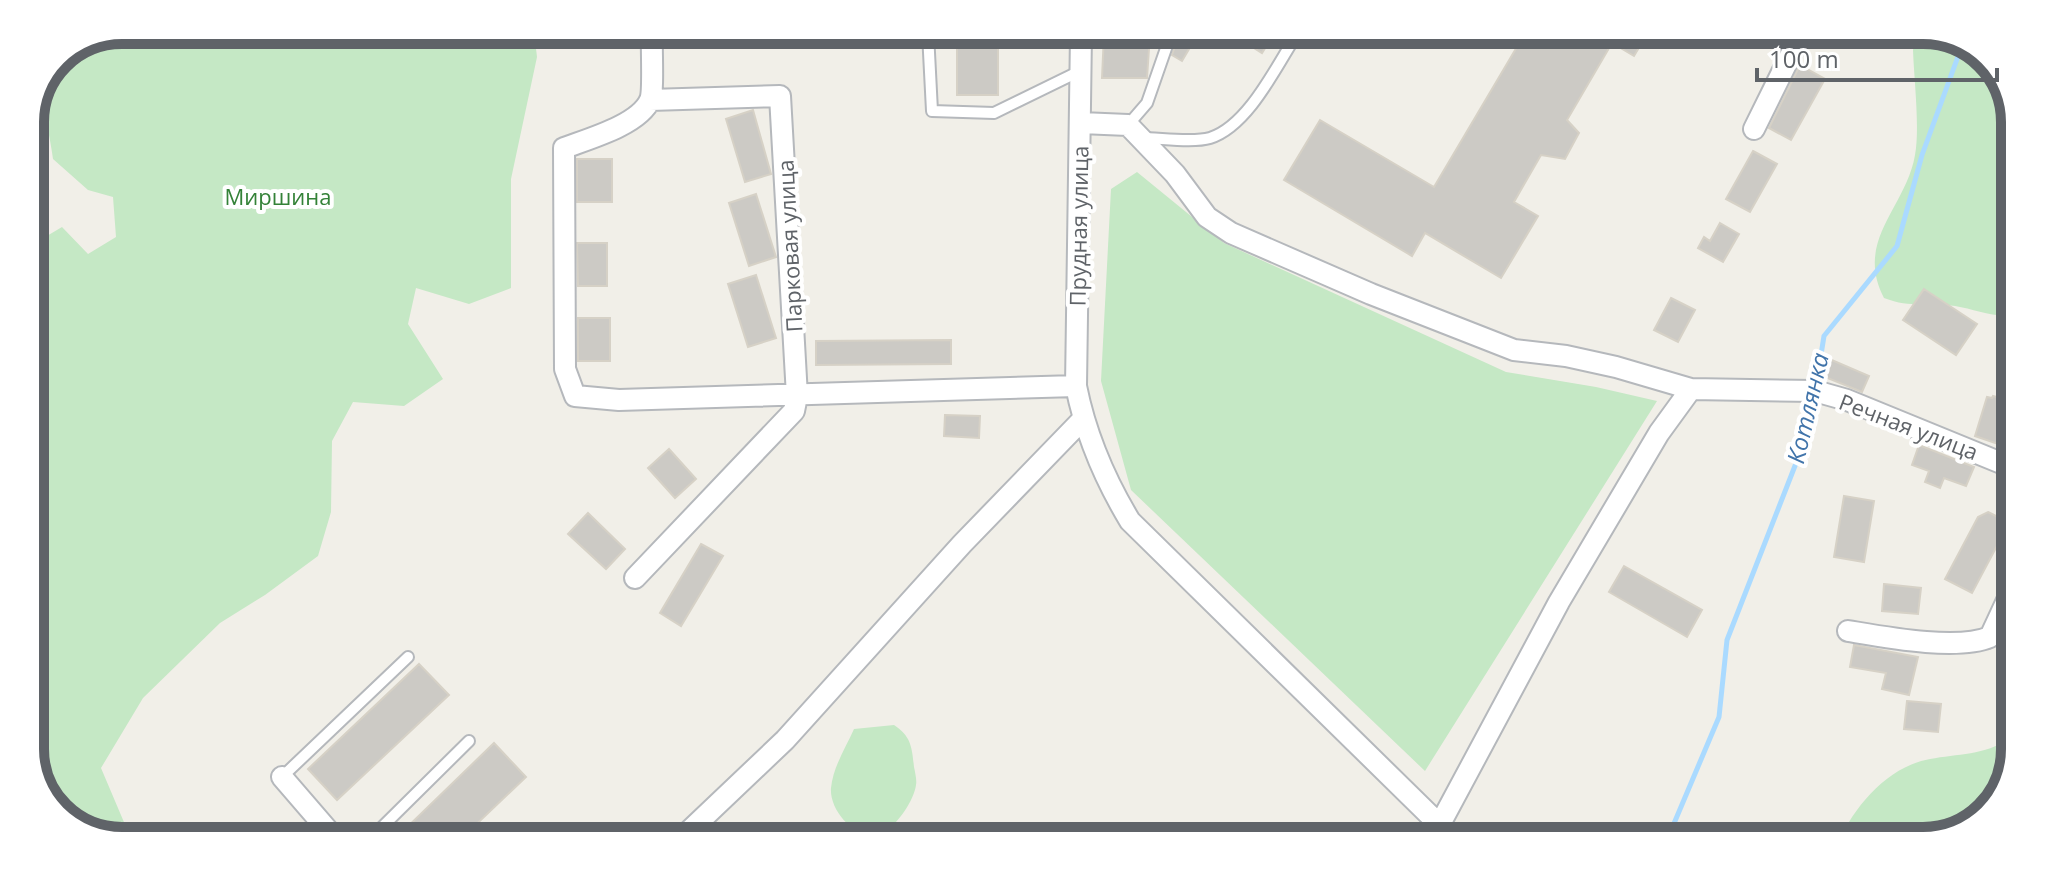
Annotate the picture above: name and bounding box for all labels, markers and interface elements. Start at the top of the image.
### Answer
scale bar [1757,32,1997,82]
text: 100 m [1769,42,1839,75]
street label: Прудная улица [1062,145,1094,307]
street label: Парковая улица [770,159,808,333]
park label: Миршина [225,181,331,211]
water label: Котлянка [1778,349,1836,467]
street label: Речная улица [1835,386,1983,466]

